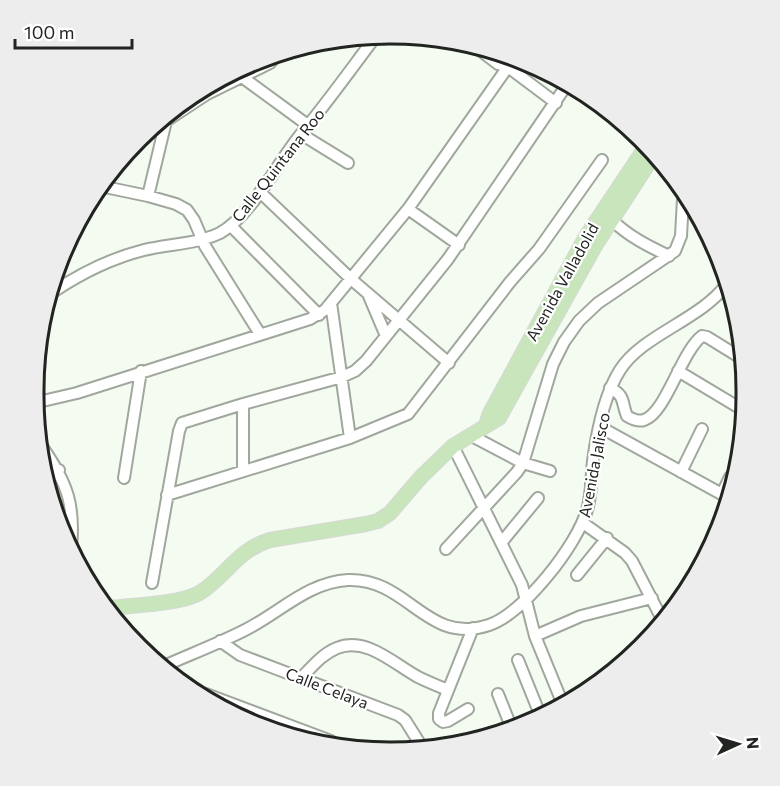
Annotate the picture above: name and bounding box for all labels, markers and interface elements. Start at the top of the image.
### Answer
scale bar [15,12,132,50]
text: 100 m [24,21,74,43]
street label: Calle Quintana Roo [227,104,328,225]
street label: Avenida Valladolid [521,219,602,344]
street label: Avenida Jalisco [574,411,613,519]
street label: Calle Celaya [283,663,371,712]
north arrow [708,714,768,774]
text: N [744,736,763,750]

